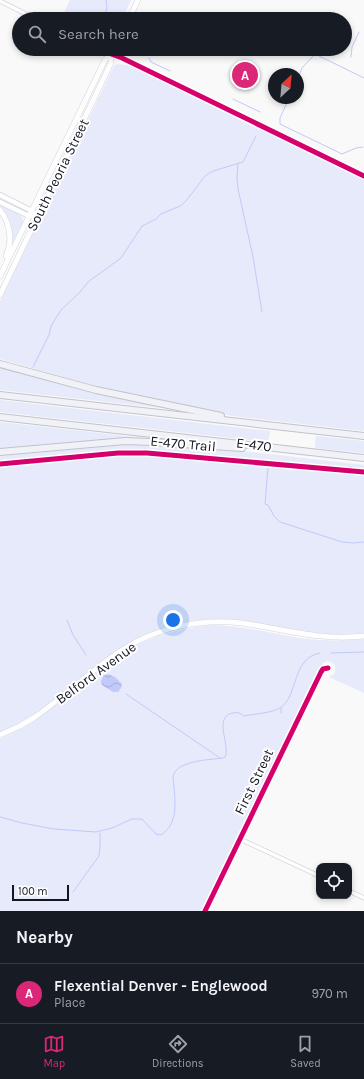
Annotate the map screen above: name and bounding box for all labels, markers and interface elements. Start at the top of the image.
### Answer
search box [12,12,352,56]
icon: search [26,23,48,45]
text: Search here [58,25,139,43]
pin: A [232,60,258,90]
north arrow [268,68,304,104]
street label: South Peoria Street [23,116,93,234]
street label: E-470 Trail [150,433,216,455]
street label: E-470 [235,434,273,456]
your location [163,610,183,630]
street label: Belford Avenue [53,638,139,708]
street label: First Street [231,746,277,818]
map controls [316,863,352,899]
button: locate [316,863,352,899]
scale bar [12,883,69,902]
text: 100 m [18,885,48,898]
text: Nearby [16,927,73,947]
text: Flexential Denver - Englewood [54,977,268,995]
text: A [25,986,33,1001]
text: 970 m [311,986,348,1001]
text: Place [54,995,85,1010]
tab: Map [43,1033,65,1070]
tab: Directions [152,1033,204,1070]
tab: Saved [290,1033,321,1070]

